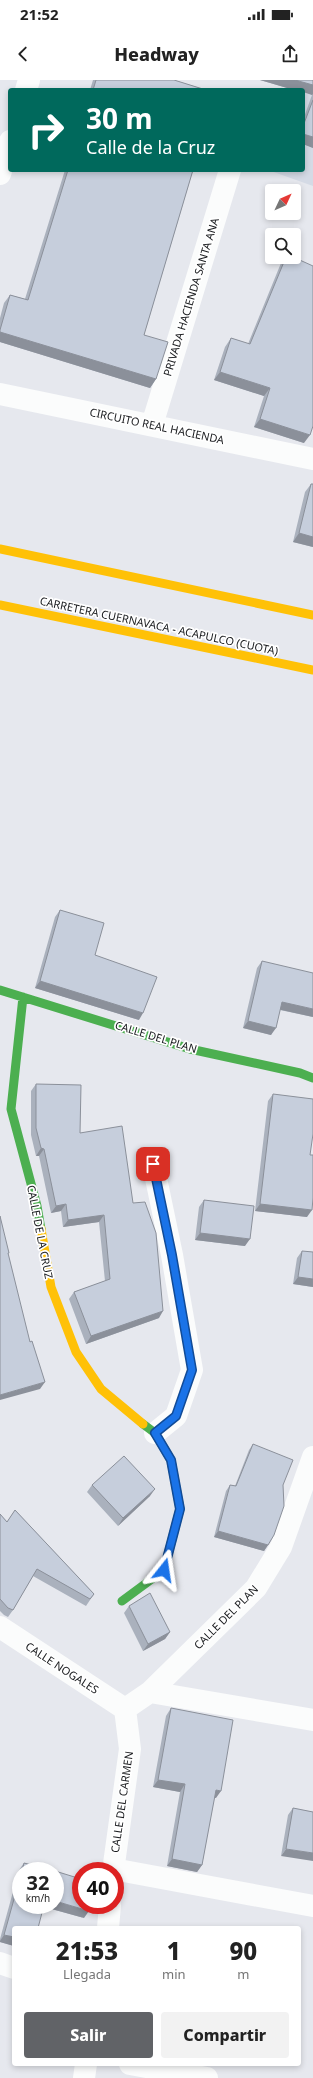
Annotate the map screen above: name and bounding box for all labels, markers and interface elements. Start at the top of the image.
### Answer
text: 21:52 [20,4,59,24]
text: Headway [114,42,199,66]
icon: back [12,43,34,65]
icon: share [279,43,301,65]
text: 30 m [86,99,153,137]
icon: right [20,104,72,156]
text: Calle de la Cruz [86,135,215,159]
north arrow [265,184,301,220]
map controls [265,184,301,264]
street label: PRIVADA HACIENDA SANTA ANA [159,215,222,378]
button: search [265,228,301,264]
street label: CIRCUITO REAL HACIENDA [88,404,227,447]
street label: CARRETERA CUERNAVACA - ACAPULCO (CUOTA) [39,593,280,658]
street label: CALLE DEL PLAN [113,1017,199,1056]
pin [136,1147,170,1181]
icon: arrive [142,1153,164,1175]
street label: CALLE DE LA CRUZ [24,1184,57,1280]
position arrow [143,1549,185,1591]
street label: CALLE DEL PLAN [190,1581,261,1652]
street label: CALLE NOGALES [23,1638,102,1697]
street label: CALLE DEL CARMEN [107,1750,136,1854]
speed limit sign: 40 [72,1862,124,1914]
text: 32 [27,1869,49,1896]
text: km/h [26,1891,50,1905]
text: 21:53 [56,1934,118,1967]
text: 1 [167,1934,181,1967]
text: 90 [229,1934,257,1967]
text: Llegada [63,1965,111,1983]
text: min [162,1965,186,1983]
text: m [237,1965,249,1983]
button: Salir [24,2012,153,2058]
button: Compartir [161,2012,289,2058]

